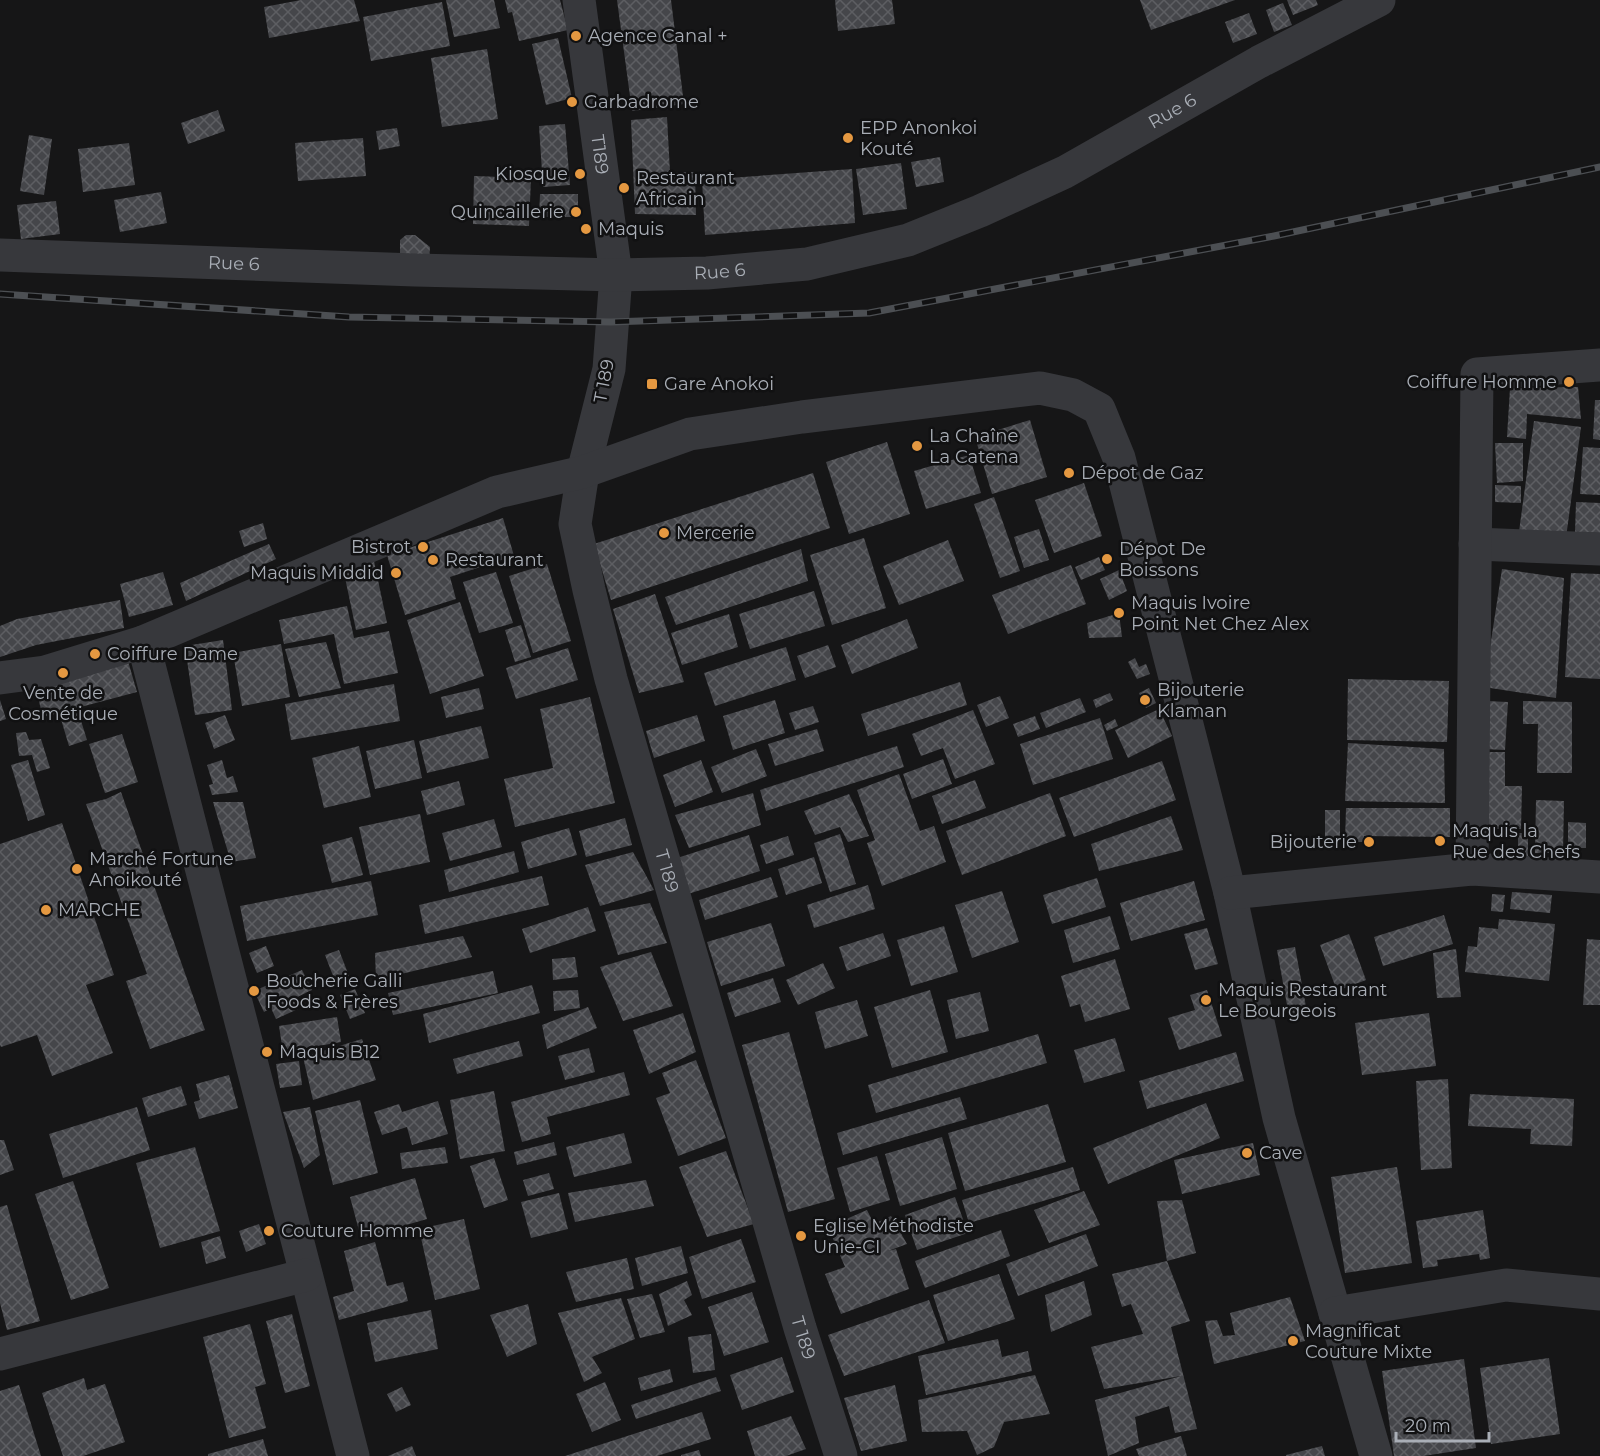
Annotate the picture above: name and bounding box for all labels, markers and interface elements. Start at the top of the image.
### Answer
place label: Agence Canal + [588,25,728,47]
marker: Agence Canal + [569,29,583,43]
street label: Rue 6 [1144,89,1200,134]
place label: Garbadrome [584,91,699,113]
marker: Garbadrome [565,95,579,109]
place label: EPP Anonkoi Kouté [860,117,977,160]
marker: EPP Anonkoi Kouté [841,131,855,145]
street label: T189 [586,133,613,176]
place label: Kiosque [495,163,568,185]
marker: Kiosque [573,167,587,181]
place label: Restaurant Africain [636,167,735,210]
marker: Restaurant Africain [617,181,631,195]
place label: Quincaillerie [451,201,564,223]
marker: Quincaillerie [569,205,583,219]
place label: Maquis [598,218,664,240]
marker: Maquis [579,222,593,236]
street label: Rue 6 [208,252,260,275]
street label: Rue 6 [694,259,746,284]
street label: T 189 [589,357,619,405]
place label: Coiffure Homme [1407,371,1557,393]
place label: Gare Anokoi [664,373,774,395]
marker: Coiffure Homme [1562,375,1576,389]
marker: Gare Anokoi [645,377,659,391]
place label: La Chaîne La Catena [929,425,1019,468]
marker: La Chaîne La Catena [910,439,924,453]
place label: Dépot de Gaz [1081,462,1204,484]
marker: Dépot de Gaz [1062,466,1076,480]
place label: Mercerie [676,522,755,544]
marker: Mercerie [657,526,671,540]
place label: Bistrot [351,536,411,558]
place label: Dépot De Boissons [1119,538,1206,581]
marker: Bistrot [416,540,430,554]
place label: Restaurant [445,549,544,571]
marker: Dépot De Boissons [1100,552,1114,566]
marker: Restaurant [426,553,440,567]
place label: Maquis Middid [250,562,384,584]
marker: Maquis Middid [389,566,403,580]
place label: Maquis Ivoire Point Net Chez Alex [1131,592,1310,635]
marker: Maquis Ivoire Point Net Chez Alex [1112,606,1126,620]
place label: Coiffure Dame [107,643,238,665]
marker: Coiffure Dame [88,647,102,661]
marker: Vente de Cosmétique [56,666,70,680]
place label: Bijouterie Klaman [1157,679,1244,722]
place label: Vente de Cosmétique [8,682,118,725]
marker: Bijouterie Klaman [1138,693,1152,707]
place label: Maquis la Rue des Chefs [1452,820,1580,863]
place label: Bijouterie [1270,831,1357,853]
marker: Maquis la Rue des Chefs [1433,834,1447,848]
marker: Bijouterie [1362,835,1376,849]
street label: T 189 [650,847,684,896]
place label: Marché Fortune Anoikouté [89,848,234,891]
marker: Marché Fortune Anoikouté [70,862,84,876]
place label: MARCHE [58,899,141,921]
marker: MARCHE [39,903,53,917]
place label: Boucherie Galli Foods & Frères [266,970,403,1013]
place label: Maquis Restaurant Le Bourgeois [1218,979,1387,1022]
marker: Boucherie Galli Foods & Frères [247,984,261,998]
marker: Maquis Restaurant Le Bourgeois [1199,993,1213,1007]
place label: Maquis B12 [279,1041,380,1063]
marker: Maquis B12 [260,1045,274,1059]
place label: Cave [1259,1142,1303,1164]
marker: Cave [1240,1146,1254,1160]
place label: Eglise Méthodiste Unie-CI [813,1215,974,1258]
place label: Couture Homme [281,1220,434,1242]
marker: Couture Homme [262,1224,276,1238]
marker: Eglise Méthodiste Unie-CI [794,1229,808,1243]
street label: T 189 [786,1314,820,1362]
place label: Magnificat Couture Mixte [1305,1320,1432,1363]
marker: Magnificat Couture Mixte [1286,1334,1300,1348]
scale bar [1396,1405,1489,1443]
text: 20 m [1405,1415,1451,1437]

